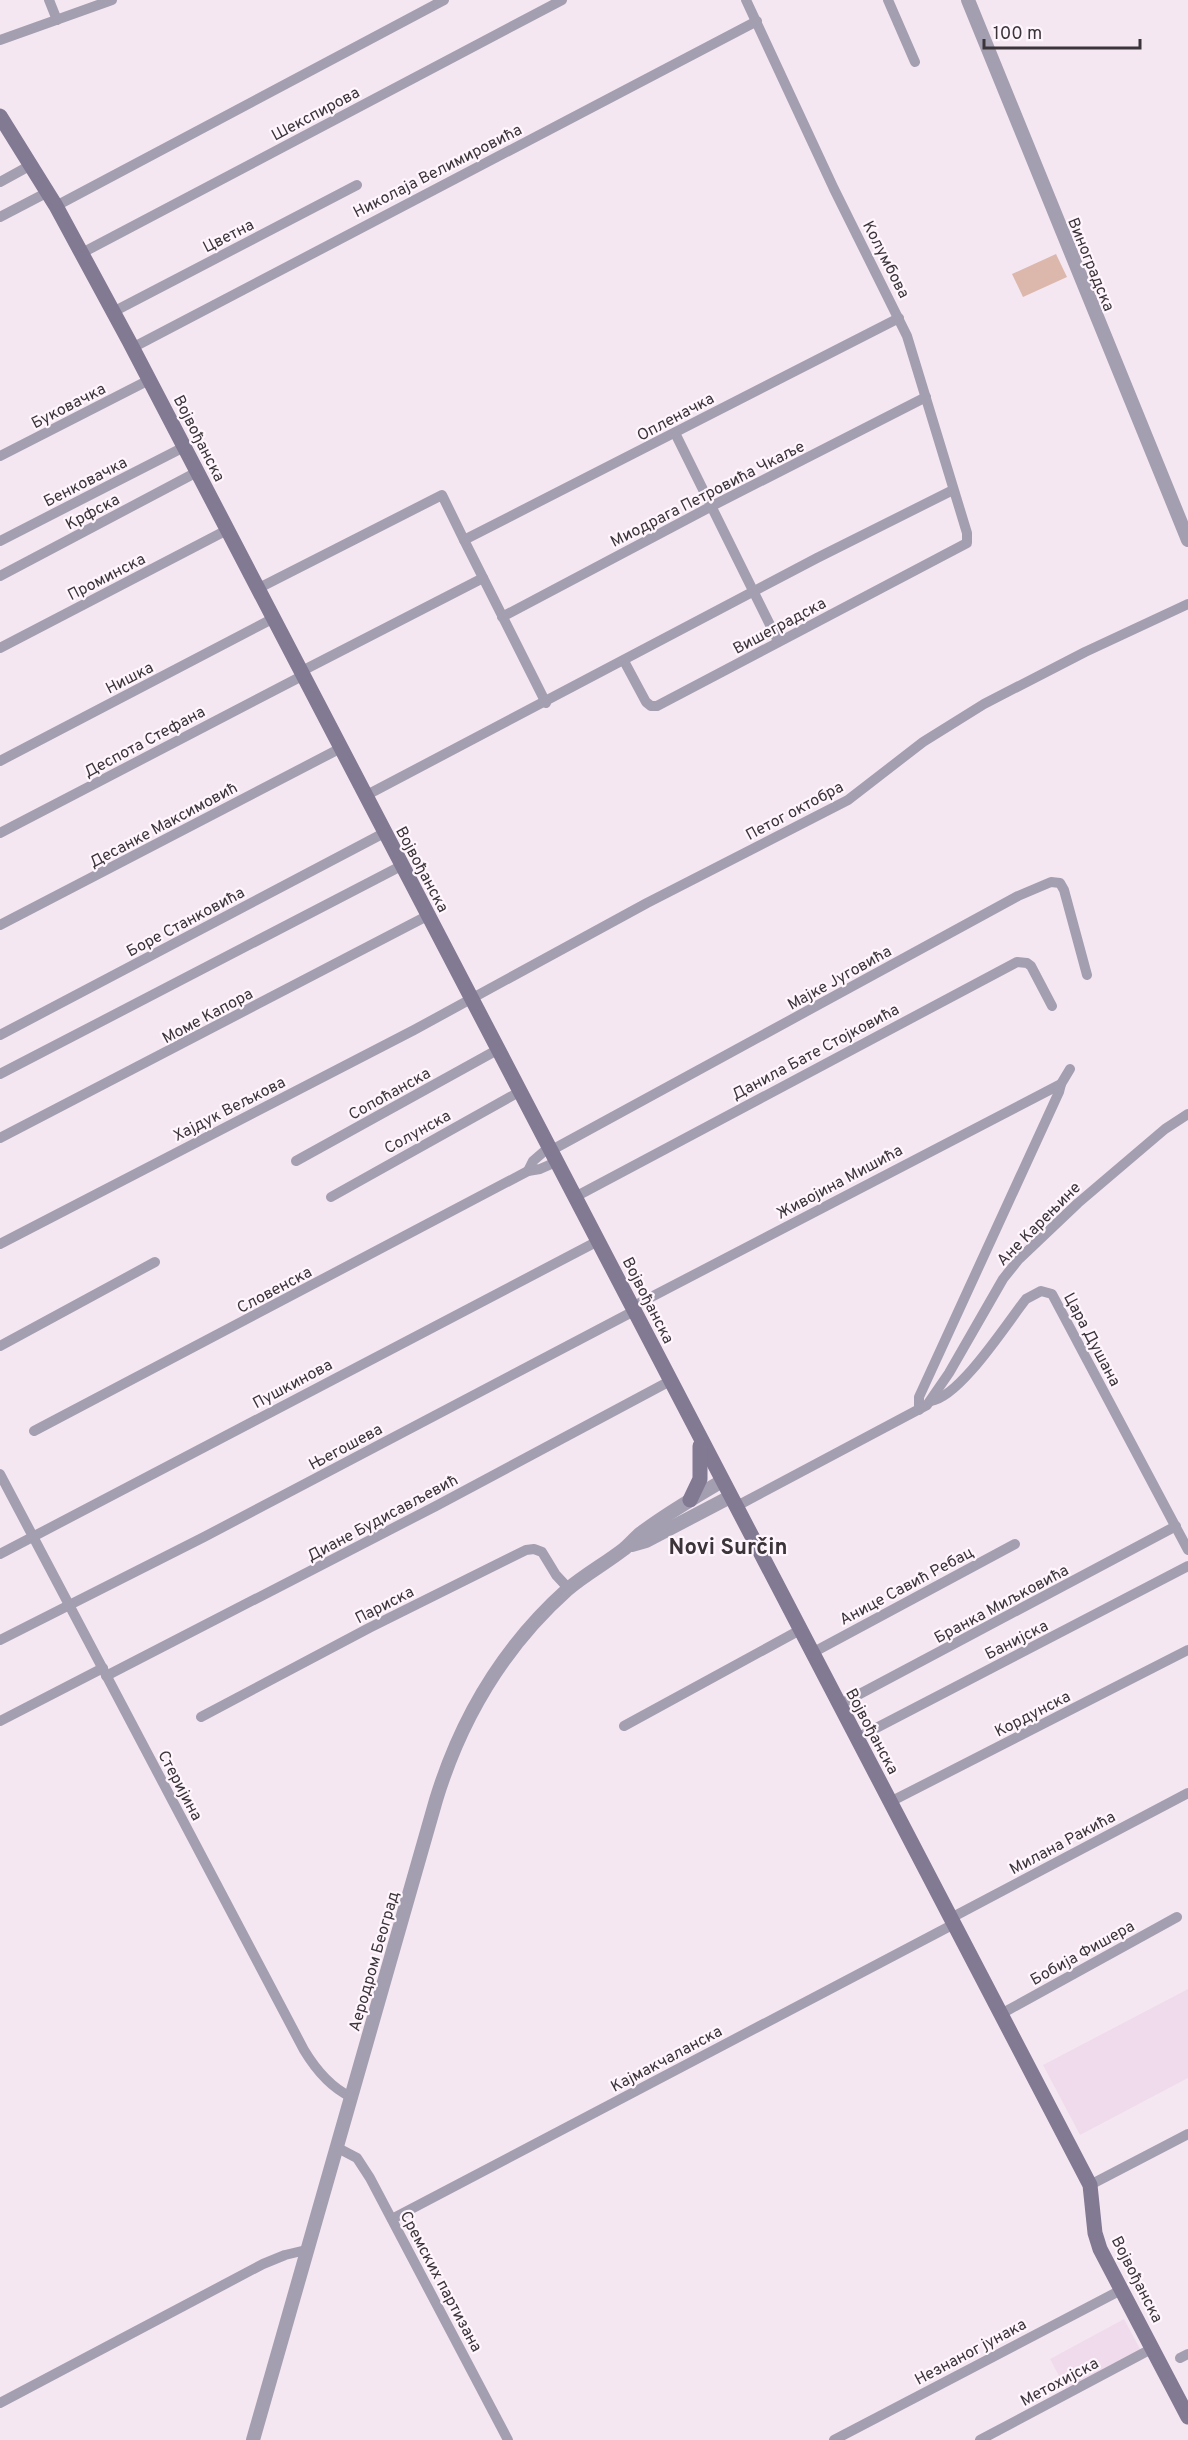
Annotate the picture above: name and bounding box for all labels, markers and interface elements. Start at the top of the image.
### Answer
scale bar [984,12,1140,50]
text: 100 m [993,23,1042,46]
street label: Шекспирова [268,83,363,146]
street label: Николаја Велимировића [350,120,526,223]
street label: Цветна [200,215,258,258]
street label: Виноградска [1062,215,1118,315]
street label: Колумбова [857,218,913,302]
street label: Буковачка [28,380,109,434]
street label: Опленачка [634,389,718,446]
street label: Војвођанска [168,392,229,486]
street label: Миодрага Петровића Чкаље [607,437,808,553]
street label: Бенковачка [41,453,131,512]
street label: Крфска [62,490,124,535]
street label: Проминска [65,550,149,606]
street label: Вишеградска [730,594,830,660]
street label: Нишка [103,658,157,699]
street label: Деспота Стефана [81,702,209,783]
street label: Десанке Максимовић [86,778,241,873]
street label: Петог октобра [743,778,847,846]
street label: Војвођанска [390,824,452,916]
street label: Боре Станковића [123,883,248,962]
street label: Мајке Југовића [784,942,896,1016]
street label: Моме Капора [159,984,257,1049]
street label: Данила Бате Стојковића [729,1000,903,1105]
street label: Сопоћанска [345,1064,435,1126]
street label: Хајдук Вељкова [170,1073,289,1147]
street label: Солунска [381,1106,455,1159]
street label: Живојина Мишића [773,1141,907,1225]
street label: Ане Карењине [993,1178,1086,1271]
street label: Војвођанска [617,1254,678,1348]
street label: Словенска [234,1263,316,1319]
street label: Цара Душана [1058,1290,1124,1390]
street label: Пушкинова [250,1355,336,1414]
street label: Његошева [306,1420,386,1476]
street label: Диане Будисављевић [304,1470,462,1567]
district label: Novi Surčin [669,1535,787,1562]
street label: Анице Савић Ребац [837,1543,977,1631]
street label: Бранка Миљковића [931,1561,1073,1649]
street label: Париска [352,1583,418,1629]
street label: Банијска [982,1616,1052,1665]
street label: Војвођанска [840,1686,902,1778]
street label: Кордунска [992,1687,1074,1742]
street label: Стеријина [152,1747,206,1825]
street label: Милана Ракића [1007,1807,1119,1880]
street label: Аеродром Београд [345,1889,404,2034]
street label: Бобија Фишера [1027,1917,1139,1991]
street label: Кајмакчаланска [608,2022,726,2098]
street label: Сремских партизана [395,2208,486,2356]
street label: Војвођанска [1106,2233,1167,2327]
street label: Незнаног јунака [912,2315,1030,2391]
street label: Метохијска [1017,2354,1102,2412]

